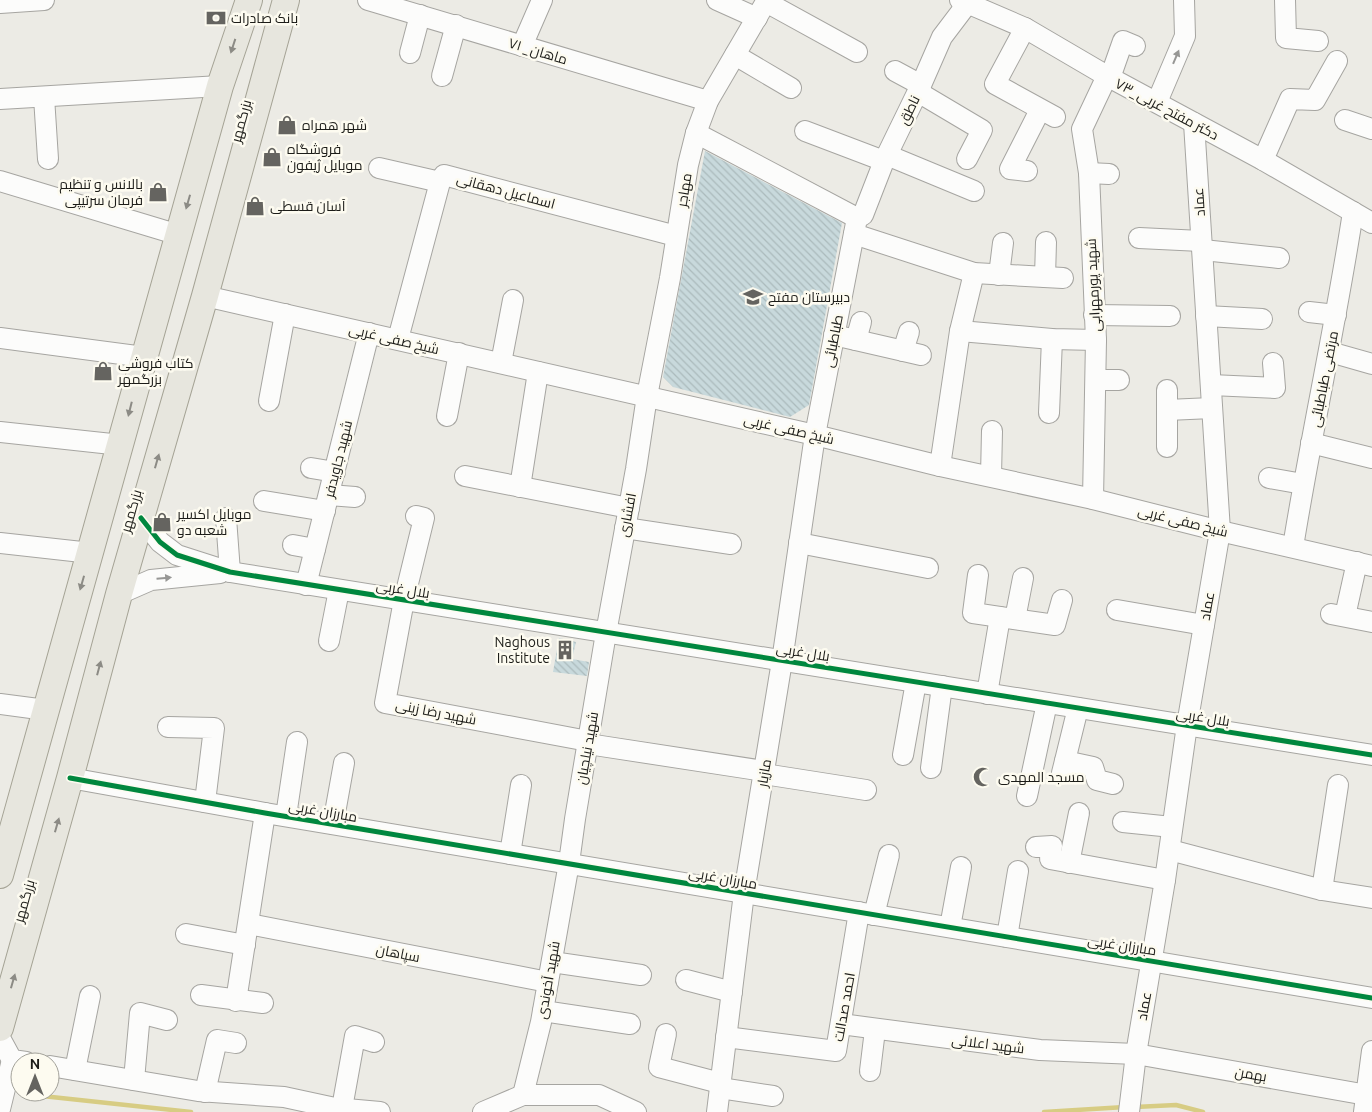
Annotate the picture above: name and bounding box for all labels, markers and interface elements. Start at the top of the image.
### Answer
bank icon: بانک صادرات [205,7,227,29]
place label: بانک صادرات [231,10,298,26]
street label: ۷۱ _ماهان [507,34,569,68]
one-way arrow [229,39,237,54]
one-way arrow [1172,50,1180,64]
street label: ۷۳_دکتر مفتح غربی [1112,75,1221,144]
street label: ناطق [895,93,924,128]
street label: بزرگمهر [227,98,254,145]
shop icon: شهر همراه [276,114,298,136]
place label: شهر همراه [302,117,367,133]
place label: فروشگاه موبایل ژیفون [287,141,362,173]
shop icon: فروشگاه موبایل ژیفون [261,146,283,168]
street label: اسماعیل دهقانی [455,170,557,212]
street label: مهاجر [673,172,695,209]
place label: بالانس و تنظیم فرمان سرتیپی [59,176,143,210]
shop icon: بالانس و تنظیم فرمان سرتیپی [147,181,169,203]
street label: عماد [1190,187,1208,217]
one-way arrow [184,195,192,210]
shop icon: آسان قسطی [244,195,266,217]
place label: آسان قسطی [270,198,346,214]
street label: شهید پورمهرابی [1083,238,1105,332]
school or university icon: دبیرستان مفتح [742,286,764,308]
place label: دبیرستان مفتح [768,289,850,306]
street label: طباطبائی [820,313,846,369]
street label: شیخ صفی غربی [347,321,441,358]
street label: مرتضی طباطبائی [1307,329,1341,429]
place label: کتاب فروشی بزرگمهر [117,355,194,387]
shop icon: کتاب فروشی بزرگمهر [92,360,114,382]
one-way arrow [126,402,134,417]
street label: شیخ صفی غربی [742,411,836,448]
street label: شهید جاویدفر [320,419,355,500]
one-way arrow [154,453,162,468]
street label: بزرگمهر [117,488,145,535]
street label: افشاری [615,492,639,538]
street label: شیخ صفی غربی [1136,502,1230,541]
place label: موبایل اکسیر شعبه دو [176,506,252,538]
shop icon: موبایل اکسیر شعبه دو [151,511,173,533]
one-way arrow [156,574,172,582]
one-way arrow [78,575,86,590]
street label: بلال غربی [375,577,431,602]
street label: عماد [1197,591,1217,621]
place label: Naghous Institute [495,634,550,666]
building icon: Naghous Institute [554,639,576,661]
street label: بلال غربی [775,640,831,665]
one-way arrow [96,660,104,675]
street label: شهید رضا زینی [394,696,478,728]
street label: بلال غربی [1175,705,1231,730]
street label: شهید نیلچیان [573,710,603,786]
street label: مازیار [754,758,774,789]
mosque icon: مسجد المهدی [972,766,994,788]
place label: مسجد المهدی [998,769,1085,785]
street label: مبارزان غربی [287,797,359,825]
one-way arrow [54,817,62,832]
street label: مبارزان غربی [687,864,759,892]
street label: بزرگمهر [10,878,38,925]
street label: مبارزان غربی [1086,932,1158,958]
street label: شهید آخوندی [533,940,563,1020]
street label: سپاهان [374,941,421,967]
street label: احمد صدالت [830,971,858,1043]
one-way arrow [10,973,18,988]
street label: عماد [1134,991,1154,1021]
street label: شهید اعلائی [951,1032,1025,1056]
north arrow [10,1052,60,1102]
text: N [30,1056,40,1072]
street label: بهمن [1234,1063,1268,1085]

